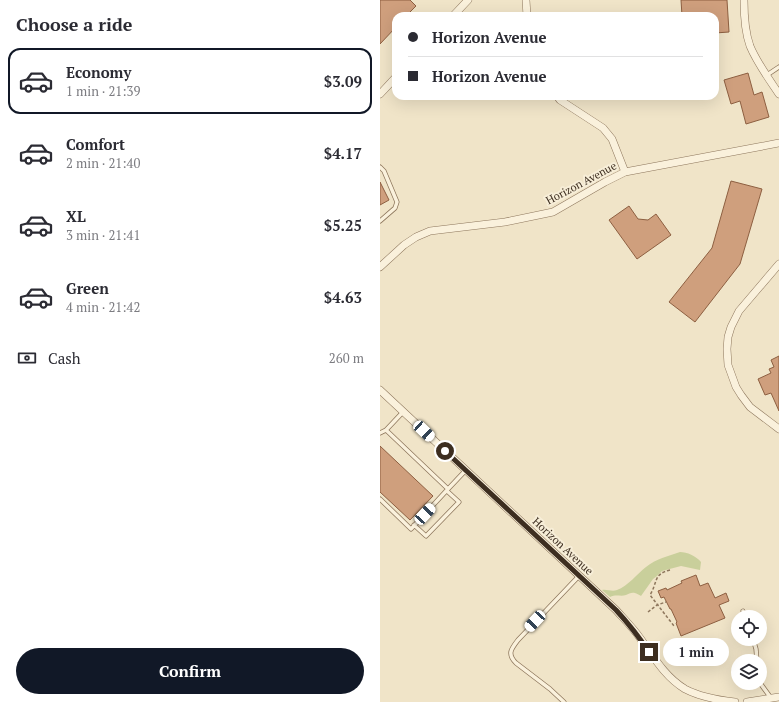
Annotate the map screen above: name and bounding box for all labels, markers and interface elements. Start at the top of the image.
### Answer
text: Choose a ride [16,12,132,36]
text: Horizon Avenue [432,27,547,47]
text: Economy [66,62,131,82]
icon: car [18,63,54,99]
text: Horizon Avenue [432,66,547,86]
text: $3.09 [324,71,362,91]
text: 1 min · 21:39 [66,82,140,100]
text: Comfort [66,134,125,154]
icon: car [18,135,54,171]
text: $4.17 [324,143,362,163]
text: 2 min · 21:40 [66,154,140,172]
street label: Horizon Avenue [543,158,619,207]
text: XL [66,206,86,226]
icon: car [18,207,54,243]
text: $5.25 [324,215,362,235]
text: 3 min · 21:41 [66,226,140,244]
text: Green [66,278,109,298]
icon: car [18,279,54,315]
text: $4.63 [324,287,362,307]
text: 4 min · 21:42 [66,298,140,316]
icon: cash [16,347,38,369]
text: Cash [48,348,81,368]
text: 260 m [329,349,364,367]
car [411,418,437,444]
route start [436,442,454,460]
car [412,501,438,527]
street label: Horizon Avenue [530,514,597,578]
car [522,608,548,634]
map controls [731,610,767,690]
button: locate [731,610,767,646]
callout: 1 min [663,638,729,666]
route end [640,643,658,661]
text: 1 min [678,643,714,661]
button: Confirm [16,648,364,694]
button: layers [731,654,767,690]

